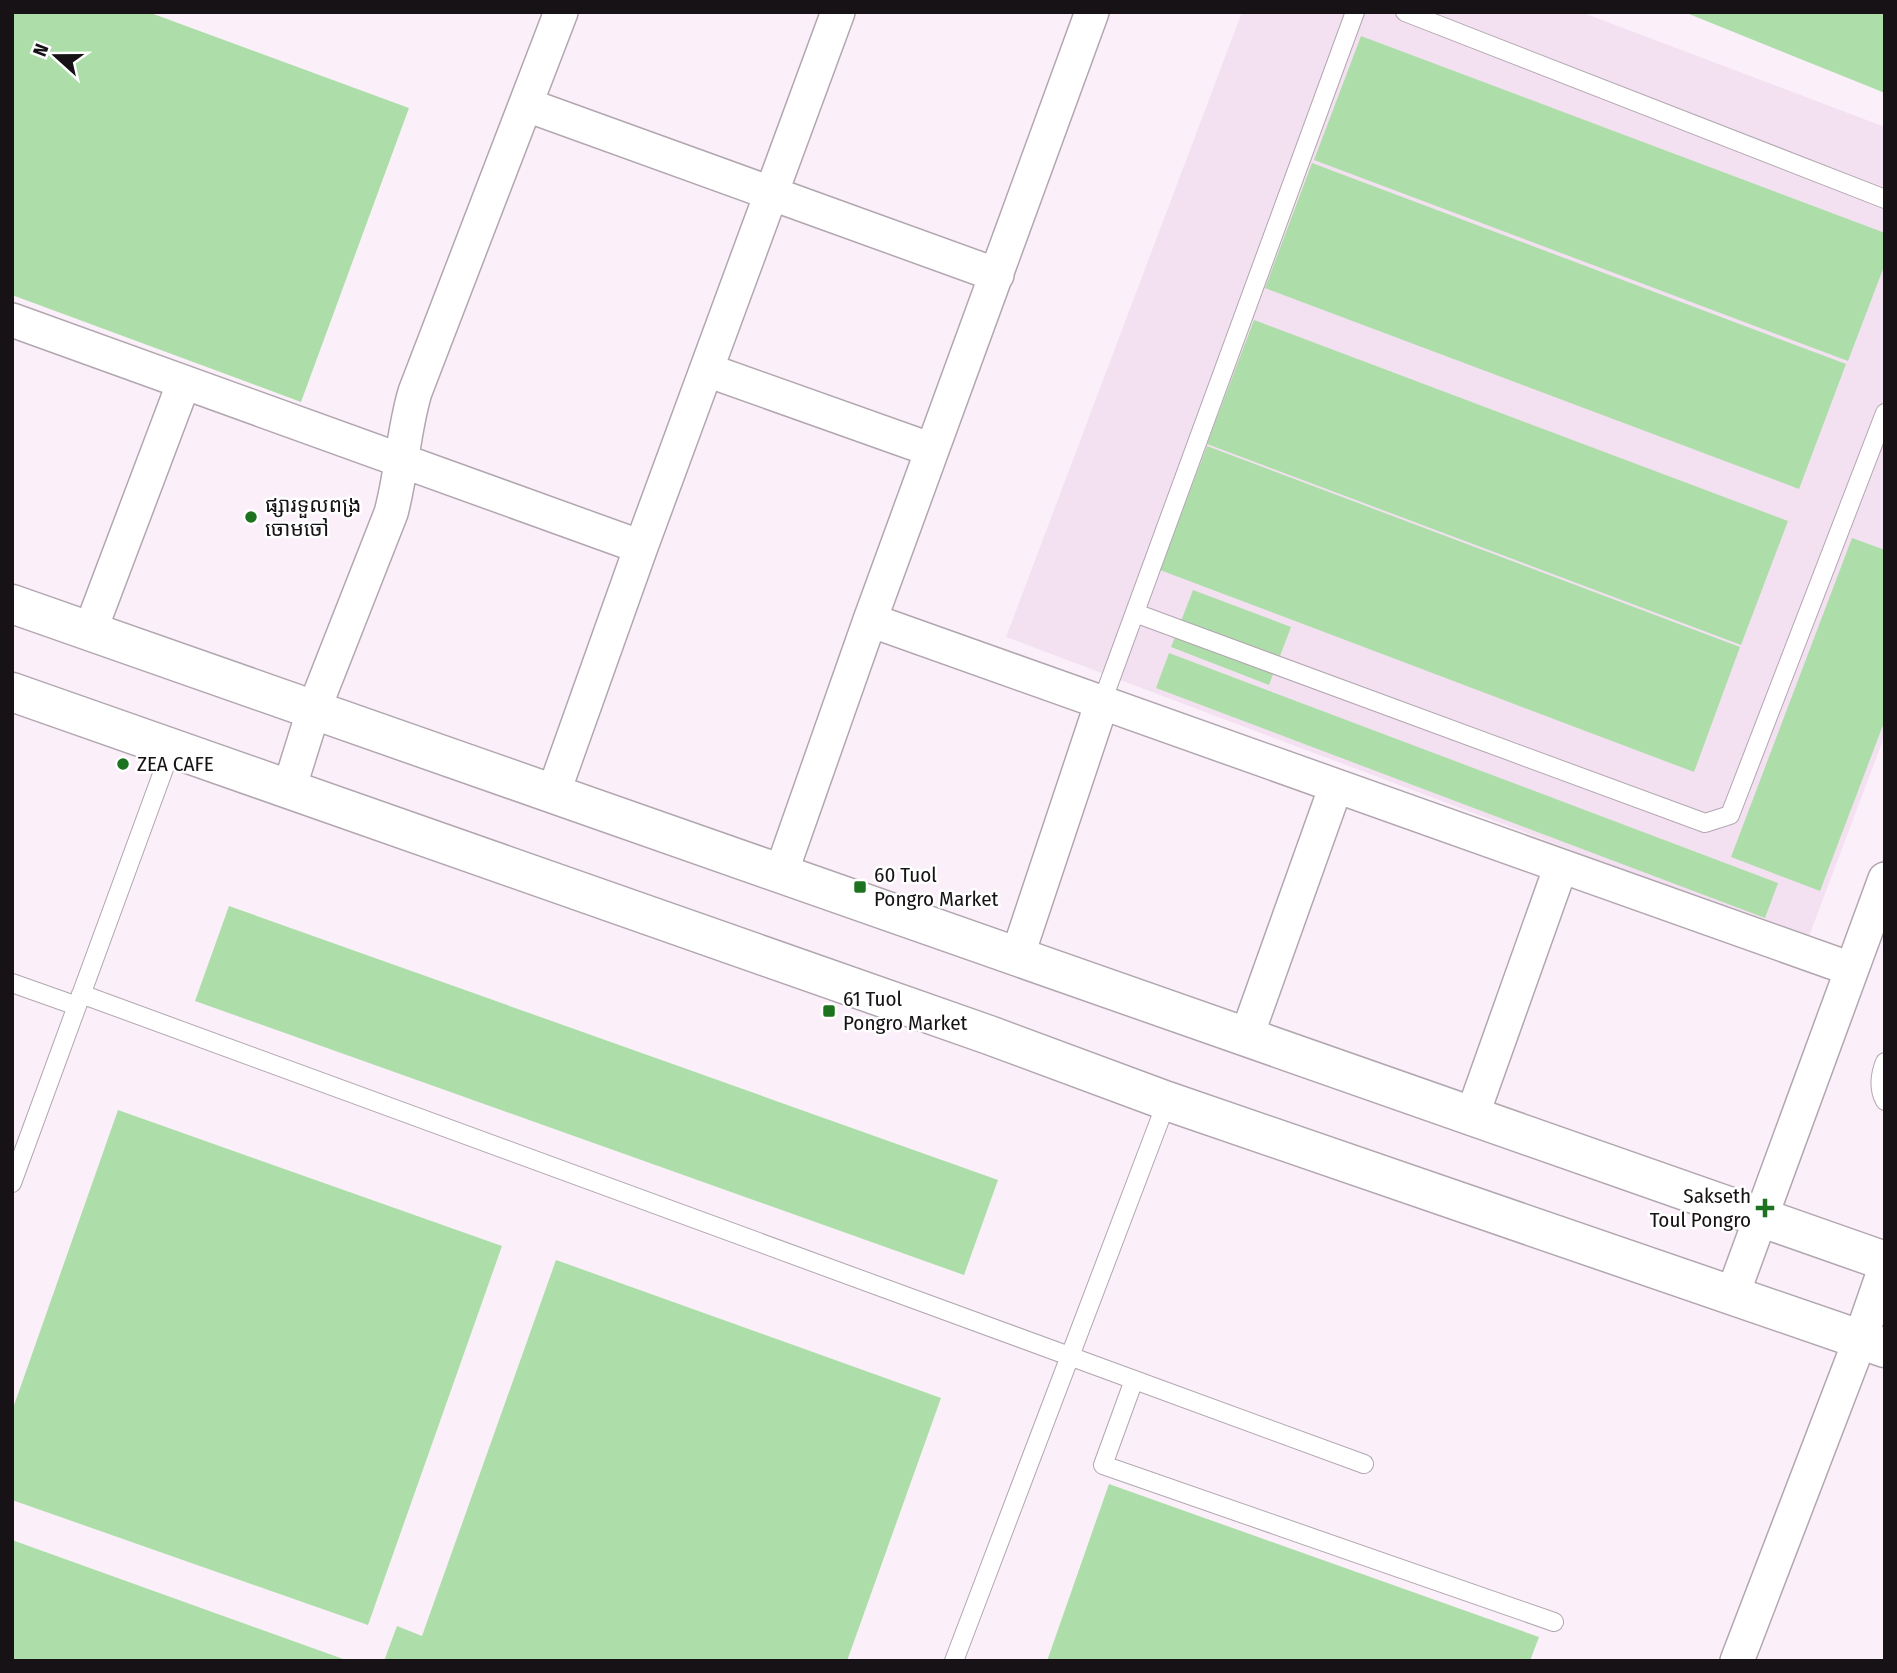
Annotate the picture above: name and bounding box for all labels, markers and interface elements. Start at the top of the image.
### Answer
north arrow [21,21,91,91]
text: N [28,41,53,60]
place label: ផ្សារទួលពង្រ ចោមចៅ [265,492,361,542]
marker: ផ្សារទួលពង្រ ចោមចៅ [243,509,259,525]
place label: ZEA CAFE [137,751,214,777]
marker: ZEA CAFE [115,756,131,772]
place label: 60 Tuol Pongro Market [874,862,999,912]
marker: 60 Tuol Pongro Market [852,879,868,895]
place label: 61 Tuol Pongro Market [843,986,968,1036]
marker: 61 Tuol Pongro Market [821,1003,837,1019]
place label: Sakseth Toul Pongro [1650,1183,1751,1233]
marker: Sakseth Toul Pongro [1757,1200,1773,1216]

